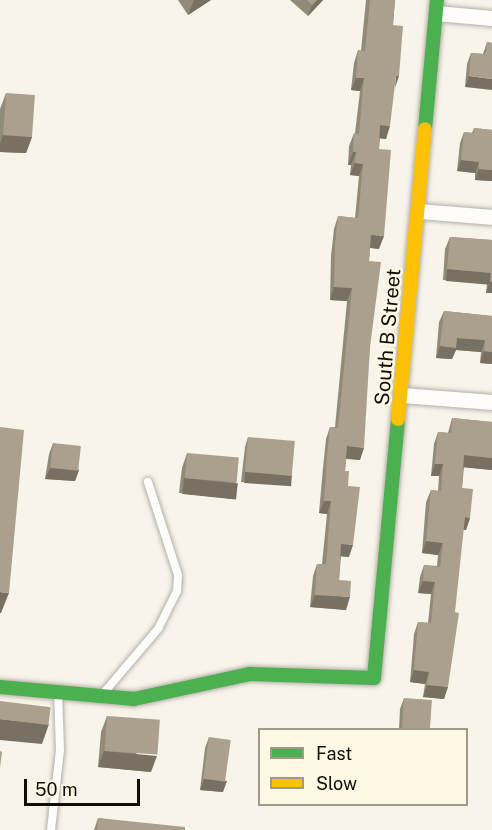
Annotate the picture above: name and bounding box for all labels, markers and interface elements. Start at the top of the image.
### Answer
street label: South B Street [370,268,406,406]
legend [258,728,468,806]
text: Fast [316,743,352,764]
scale bar [27,767,142,805]
text: Slow [316,773,357,794]
text: 50 m [35,779,78,800]

